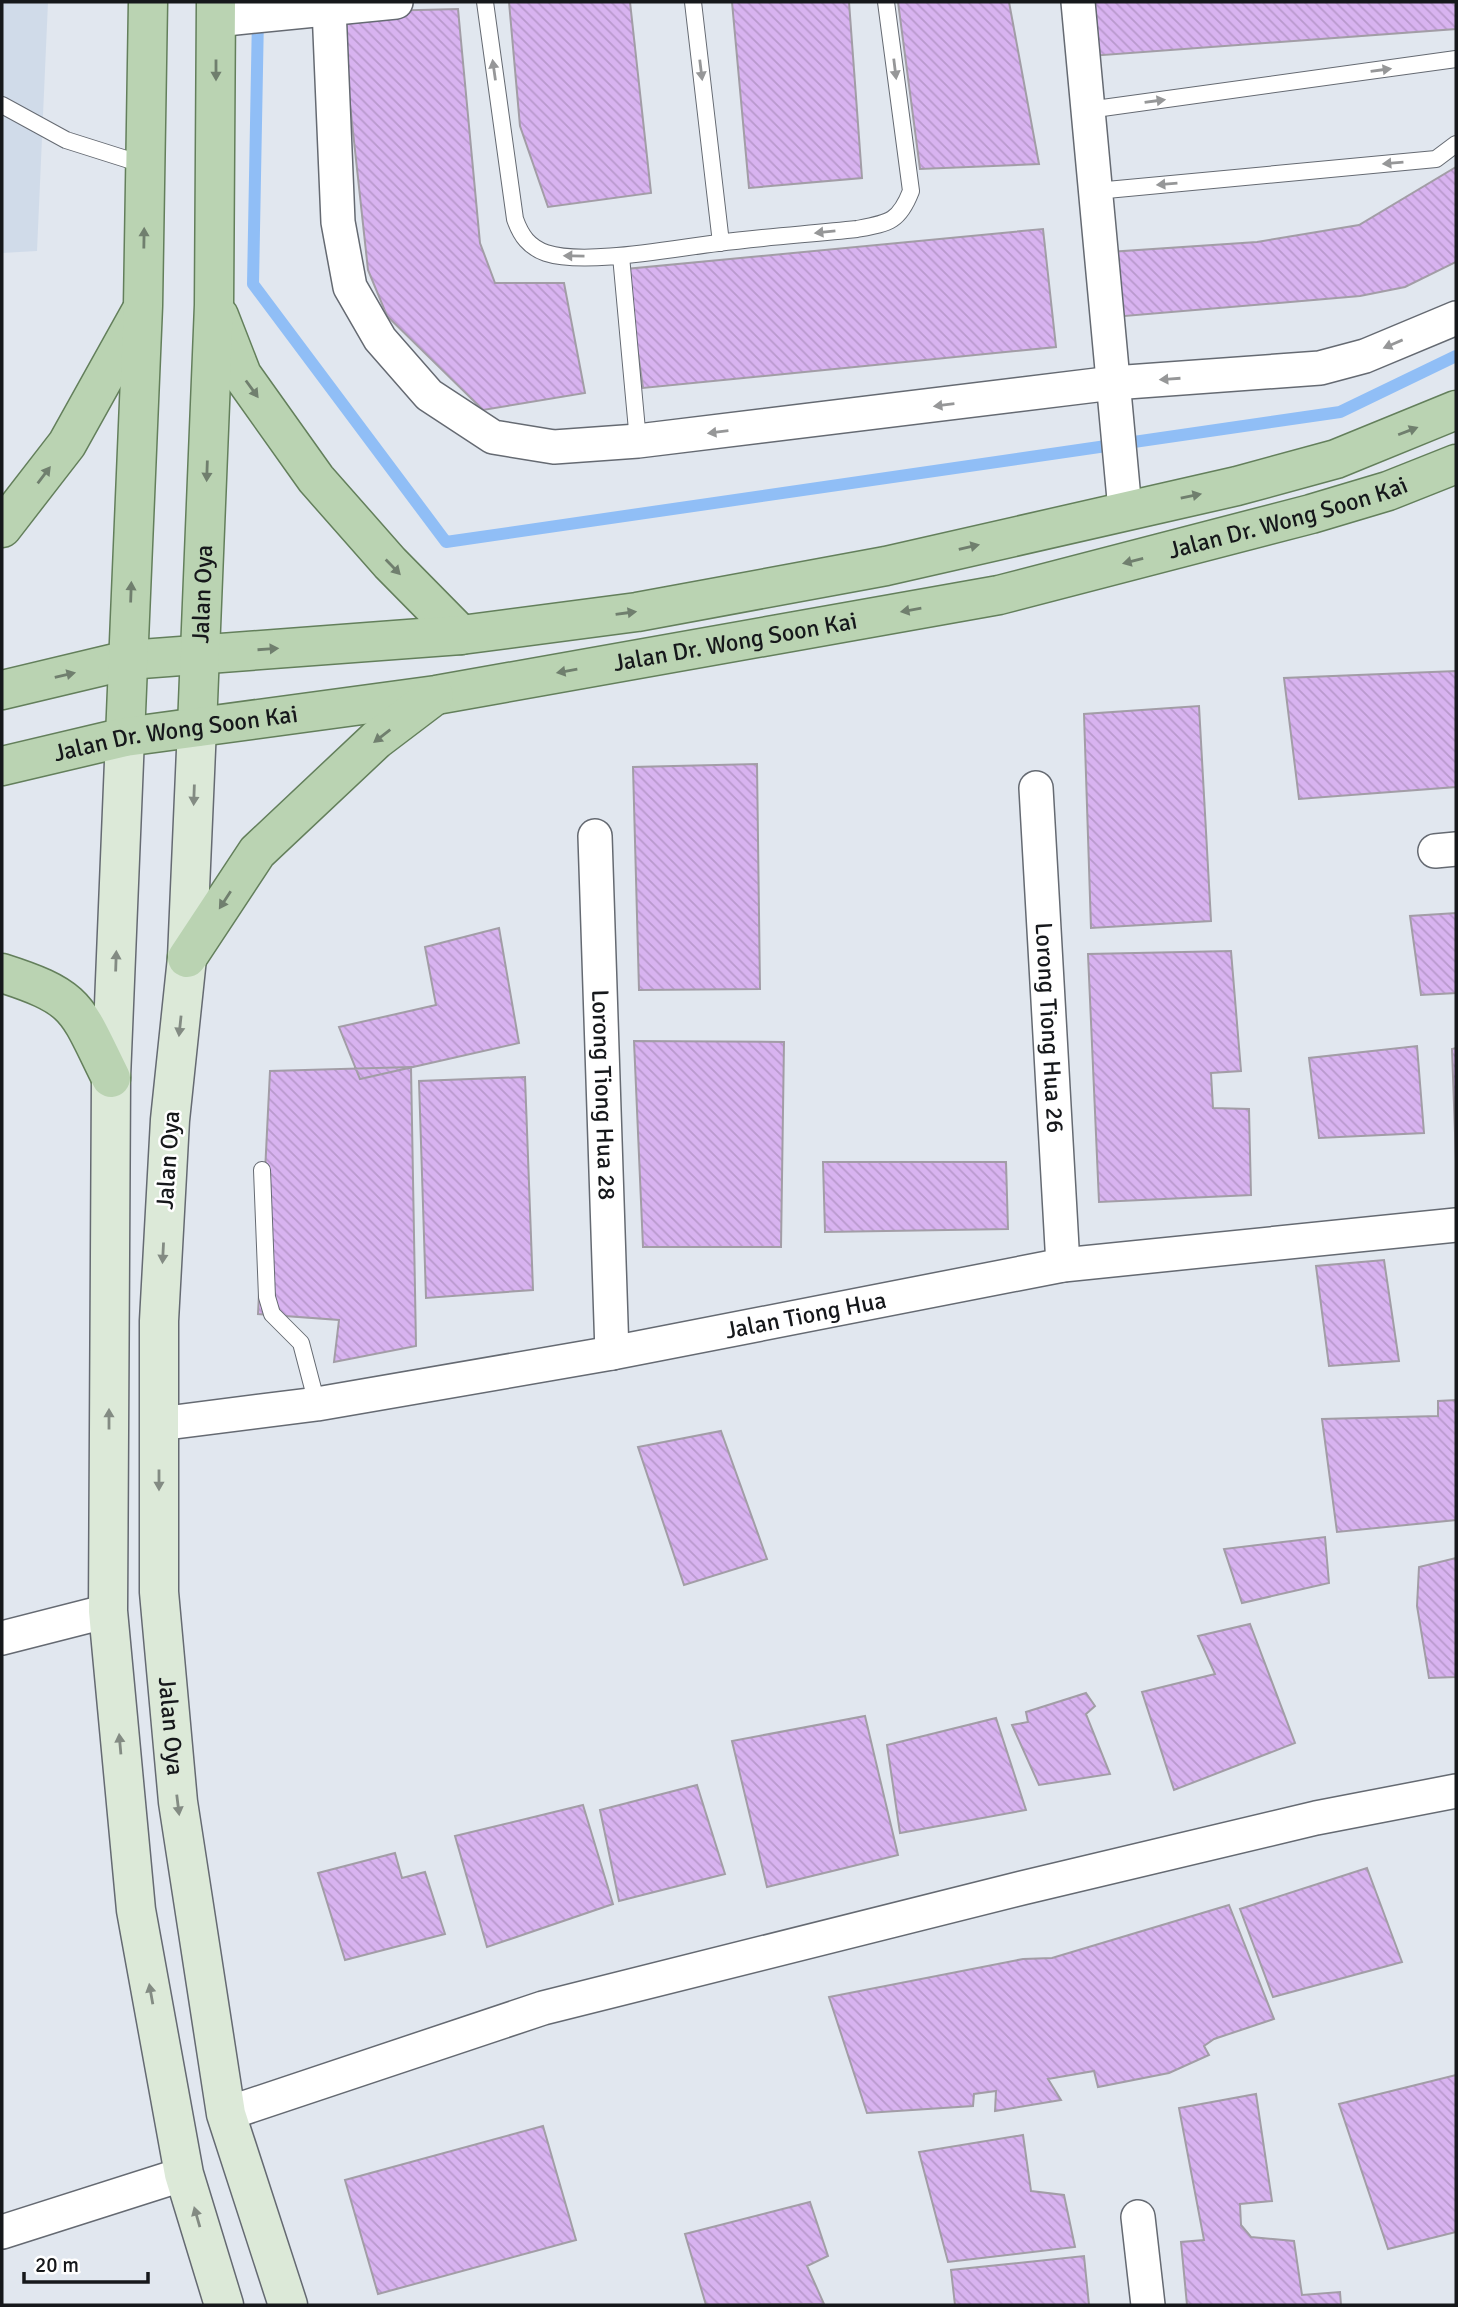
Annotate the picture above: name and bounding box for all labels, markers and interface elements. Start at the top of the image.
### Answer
one-way arrow [210,59,221,81]
one-way arrow [489,59,500,81]
one-way arrow [696,59,707,81]
one-way arrow [890,59,901,81]
one-way arrow [1370,64,1392,75]
one-way arrow [1144,95,1166,106]
one-way arrow [1382,158,1404,169]
one-way arrow [1155,179,1177,190]
one-way arrow [138,227,150,249]
one-way arrow [814,227,836,238]
one-way arrow [563,250,585,262]
one-way arrow [1383,339,1404,350]
one-way arrow [1159,374,1181,385]
one-way arrow [245,380,259,398]
one-way arrow [933,399,955,410]
one-way arrow [1398,425,1419,436]
one-way arrow [707,426,729,437]
one-way arrow [202,460,213,482]
one-way arrow [36,466,50,484]
street label: Jalan Dr. Wong Soon Kai [1165,470,1412,565]
one-way arrow [1180,490,1202,501]
one-way arrow [958,541,980,552]
street label: Jalan Oya [185,544,219,644]
one-way arrow [1122,556,1144,567]
one-way arrow [385,558,402,575]
one-way arrow [125,581,136,603]
street label: Jalan Dr. Wong Soon Kai [611,605,859,678]
one-way arrow [900,605,922,616]
one-way arrow [615,608,637,619]
one-way arrow [257,643,279,654]
one-way arrow [556,666,578,677]
one-way arrow [54,669,76,680]
street label: Jalan Dr. Wong Soon Kai [51,699,300,768]
one-way arrow [373,728,390,743]
one-way arrow [188,785,199,807]
one-way arrow [219,890,232,909]
street label: Lorong Tiong Hua 26 [1029,921,1071,1134]
one-way arrow [111,950,122,972]
street label: Lorong Tiong Hua 28 [585,989,622,1201]
one-way arrow [174,1015,185,1037]
street label: Jalan Oya [150,1110,186,1210]
one-way arrow [157,1242,168,1264]
street label: Jalan Tiong Hua [723,1285,889,1346]
one-way arrow [103,1408,115,1430]
one-way arrow [153,1469,165,1491]
street label: Jalan Oya [152,1675,191,1777]
one-way arrow [115,1733,126,1755]
one-way arrow [173,1794,184,1816]
one-way arrow [145,1983,156,2005]
one-way arrow [191,2206,201,2227]
scale bar [24,2240,149,2284]
text: 20 m [35,2252,79,2278]

